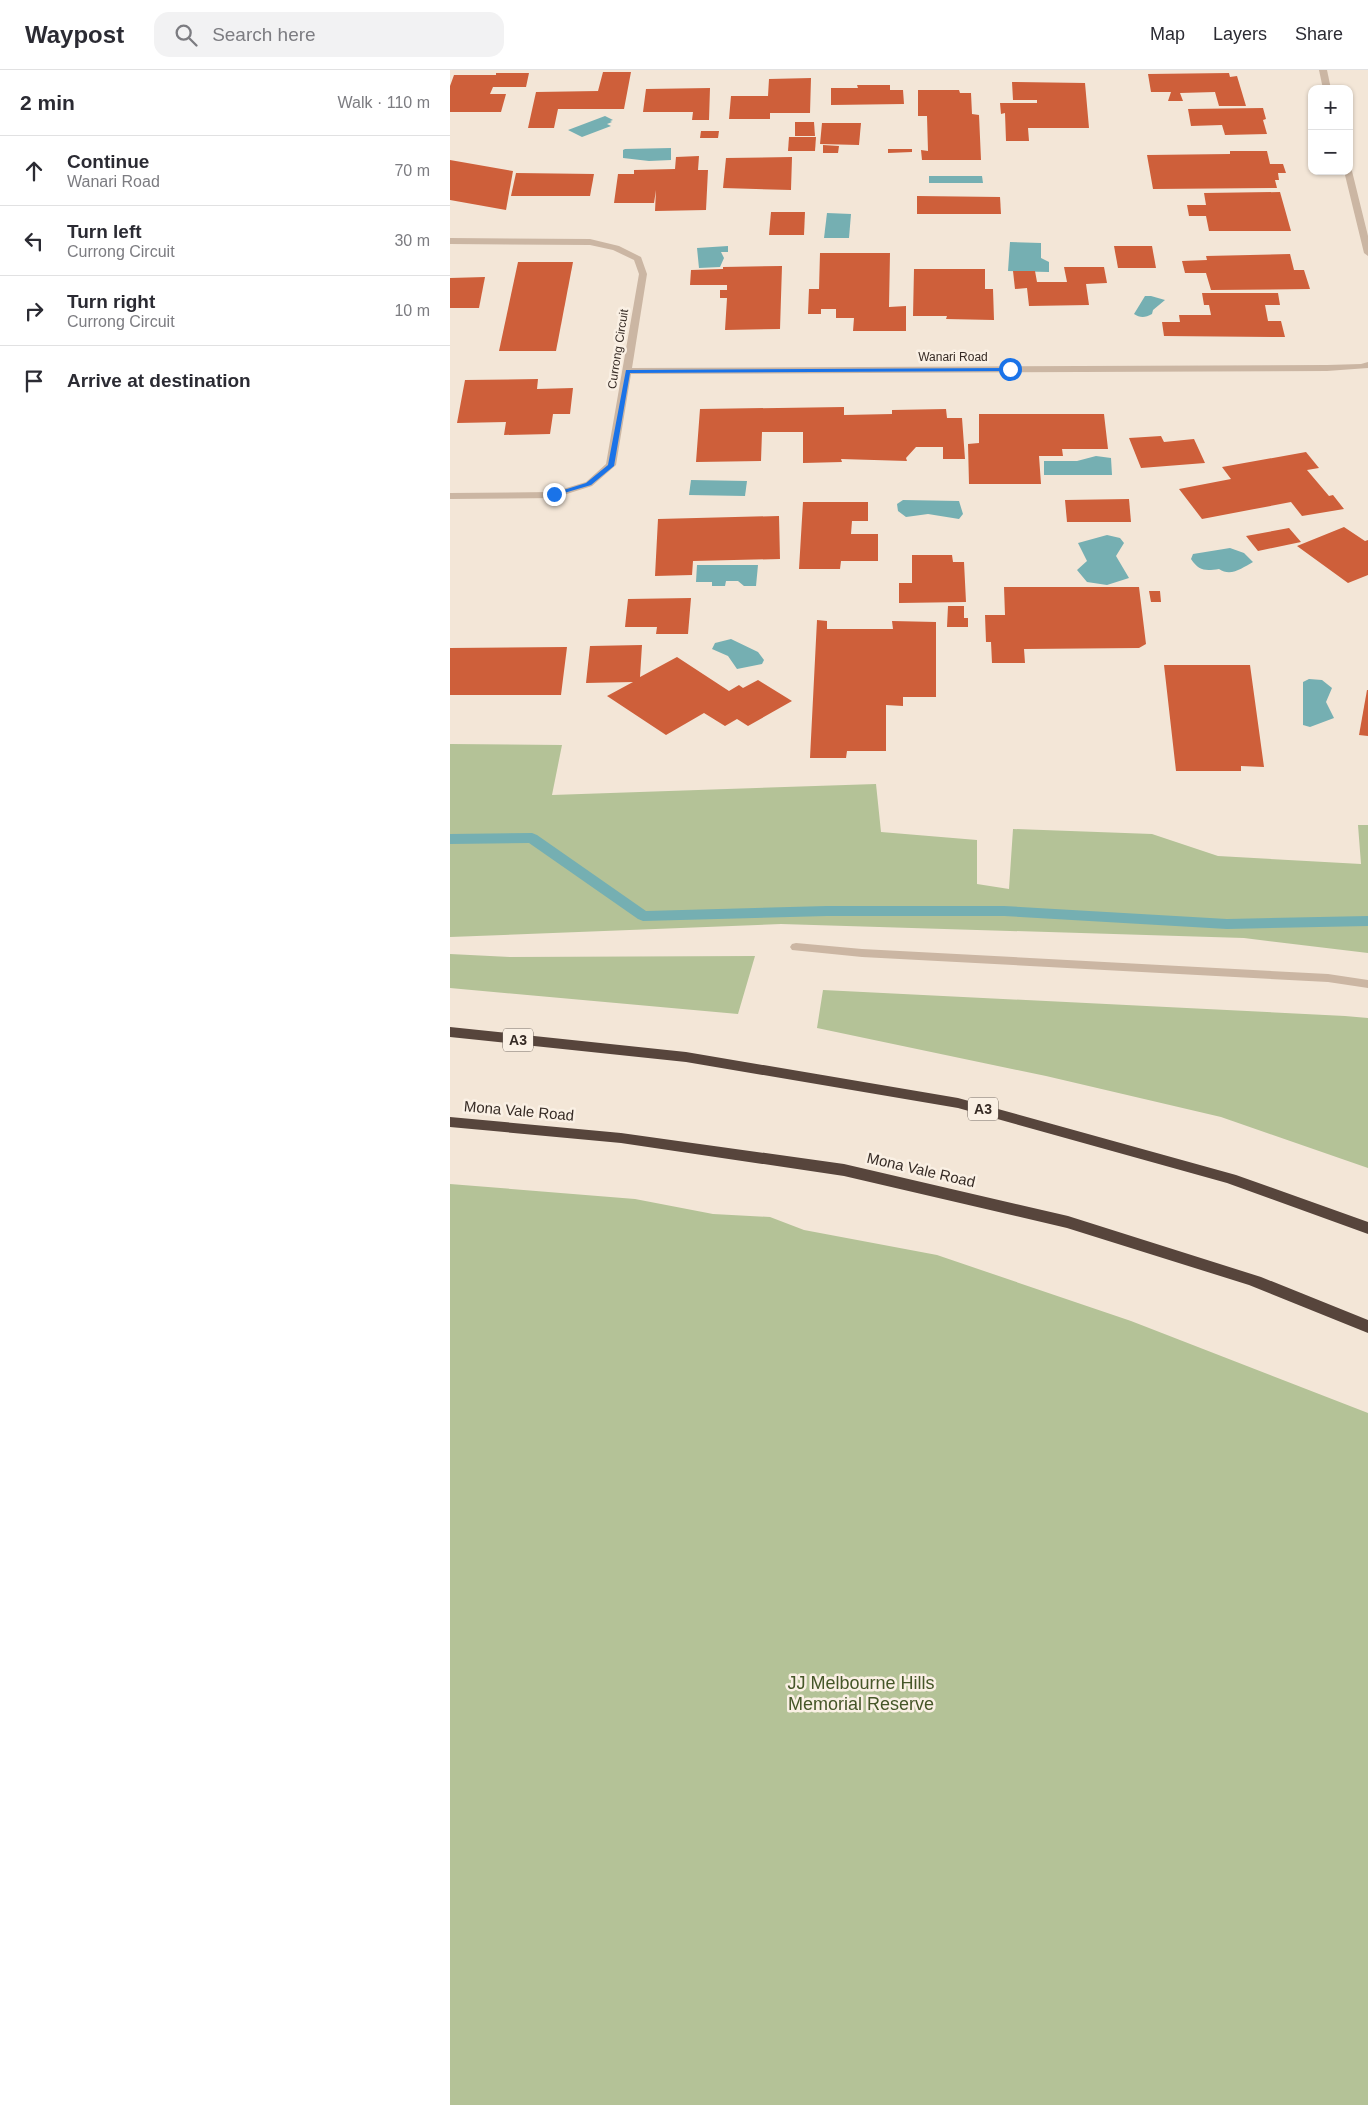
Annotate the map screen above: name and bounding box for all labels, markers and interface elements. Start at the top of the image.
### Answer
search box [154,12,504,57]
text: Waypost [25,21,124,48]
icon: search [172,21,200,49]
text: Search here [212,24,316,45]
text: Map [1150,24,1185,44]
text: Layers [1213,24,1267,44]
text: Share [1295,24,1343,44]
map controls [1308,85,1353,175]
button: + [1308,85,1353,130]
text: 2 min [20,91,75,114]
text: Walk · 110 m [338,94,430,111]
button: − [1308,130,1353,175]
text: Continue [67,151,149,172]
icon: ahead [20,157,48,185]
text: 70 m [394,162,430,179]
text: Wanari Road [67,173,160,190]
text: Turn left [67,221,142,242]
icon: left [20,227,48,255]
text: 30 m [394,232,430,249]
text: Currong Circuit [67,243,175,260]
text: Turn right [67,291,155,312]
icon: right [20,297,48,325]
text: 10 m [394,302,430,319]
street label: Currong Circuit [605,307,631,390]
text: Currong Circuit [67,313,175,330]
street label: Wanari Road [918,350,988,364]
route start [999,358,1022,381]
icon: arrive [20,367,48,395]
text: Arrive at destination [67,370,251,391]
route end [543,483,566,506]
road number: A3 [503,1028,533,1052]
street label: Mona Vale Road [463,1097,575,1124]
road number: A3 [968,1098,998,1120]
street label: Mona Vale Road [865,1149,977,1190]
park label: JJ Melbourne Hills Memorial Reserve [787,1673,935,1714]

